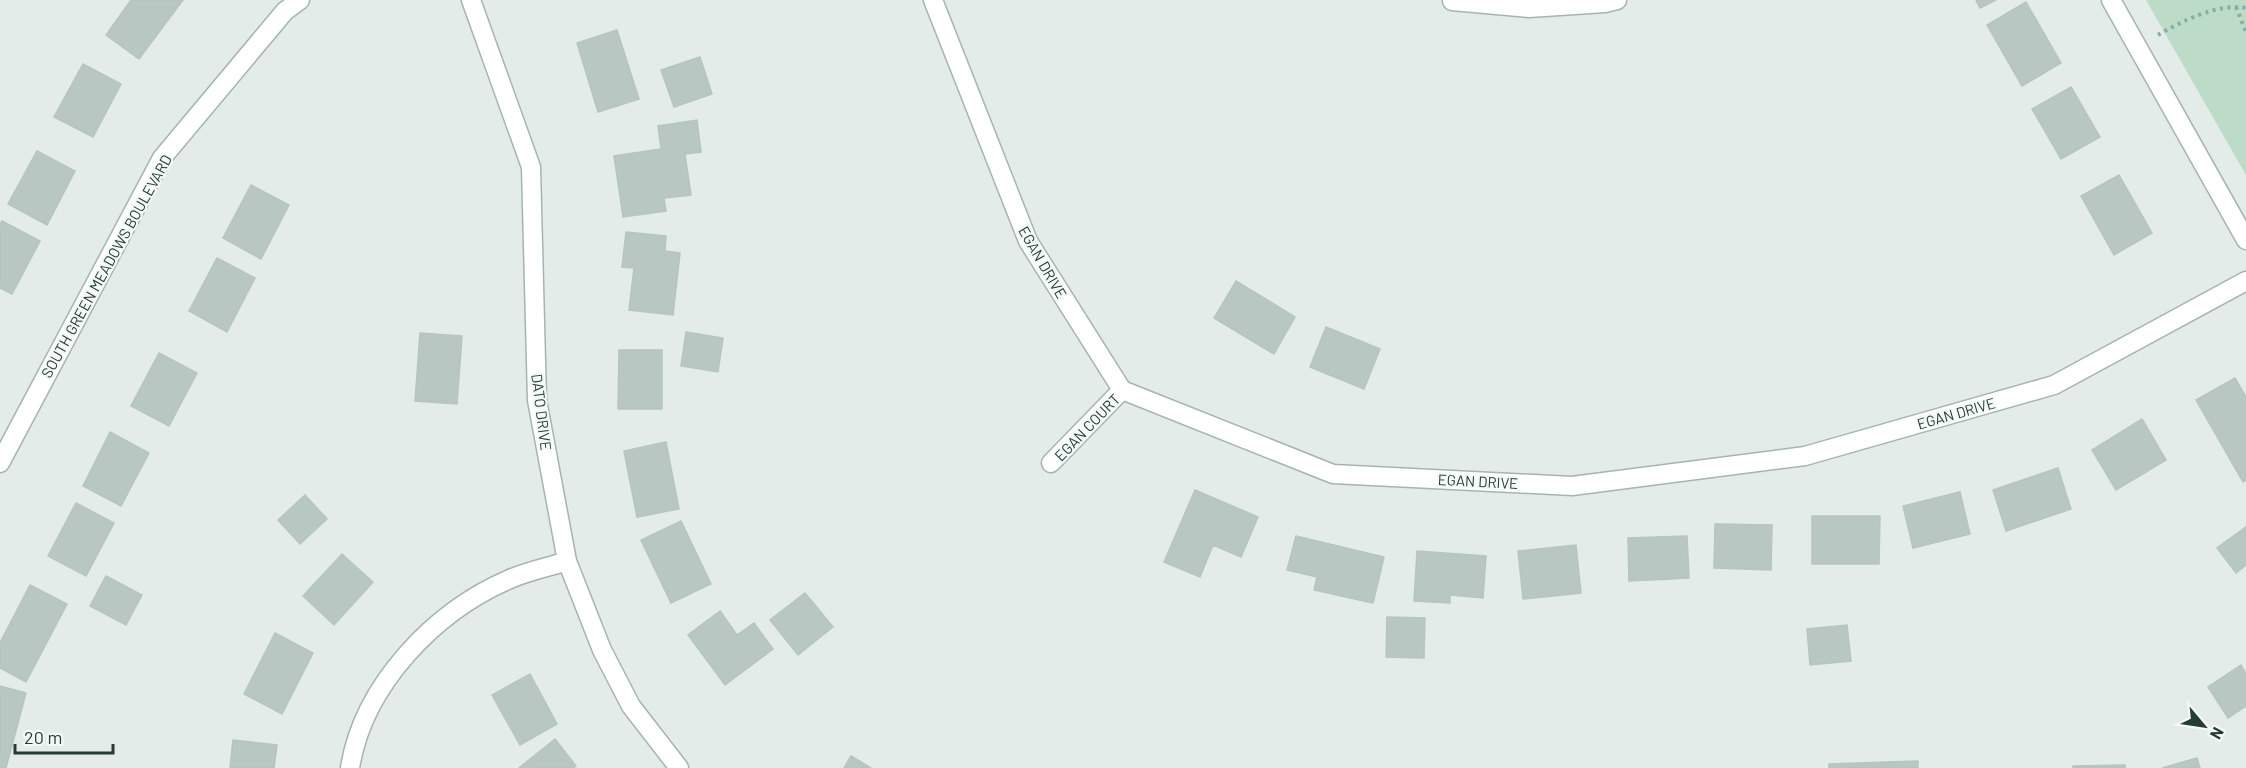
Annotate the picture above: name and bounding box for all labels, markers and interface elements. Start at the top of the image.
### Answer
street label: SOUTH GREEN MEADOWS BOULEVARD [37,151,175,381]
street label: EGAN DRIVE [1015,223,1071,301]
street label: DATO DRIVE [528,373,556,451]
street label: EGAN COURT [1051,390,1123,464]
street label: EGAN DRIVE [1915,393,1997,433]
street label: EGAN DRIVE [1437,470,1519,492]
north arrow [2174,696,2234,756]
scale bar [15,717,112,755]
text: N [2207,724,2228,743]
text: 20 m [24,726,62,748]

